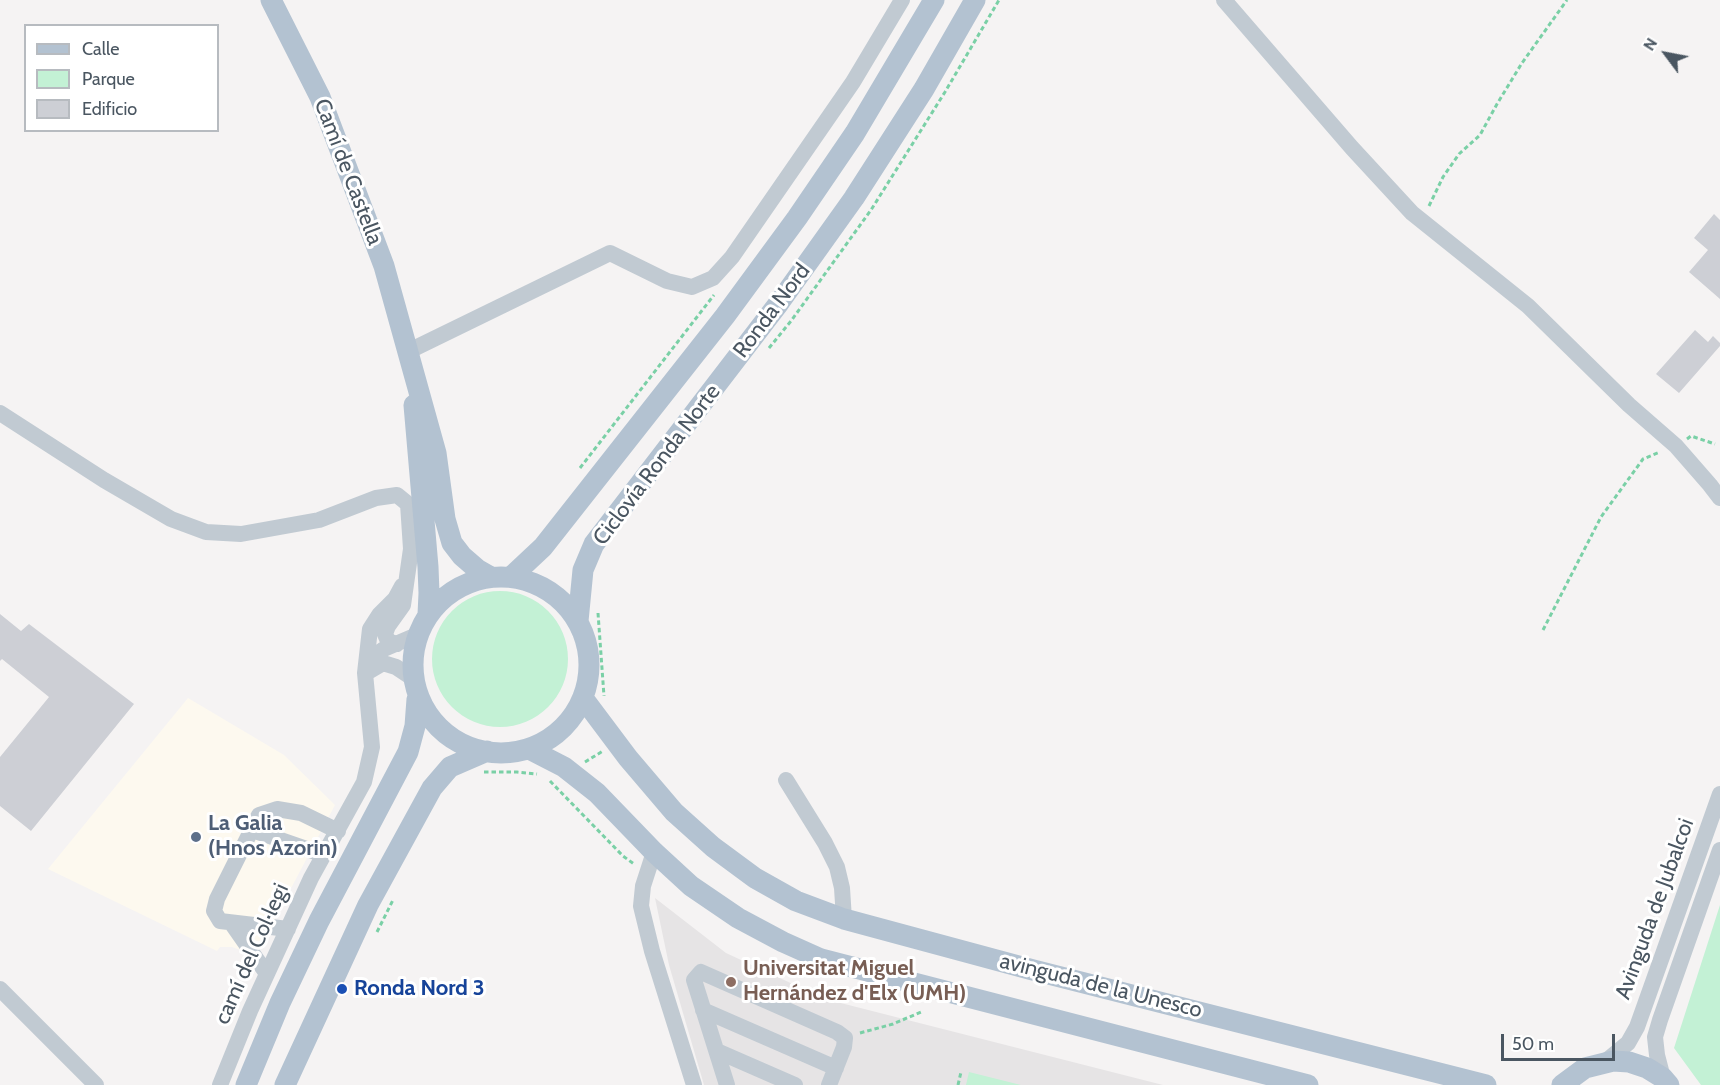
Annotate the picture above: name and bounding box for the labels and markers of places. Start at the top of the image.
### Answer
place label: La Galia (Hnos Azorin) [208,811,338,862]
marker: La Galia (Hnos Azorin) [189,830,203,844]
place label: Universitat Miguel Hernández d'Elx (UMH) [743,956,966,1008]
marker: Universitat Miguel Hernández d'Elx (UMH) [724,975,738,989]
place label: Ronda Nord 3 [354,976,485,1002]
marker: Ronda Nord 3 [335,982,349,996]

